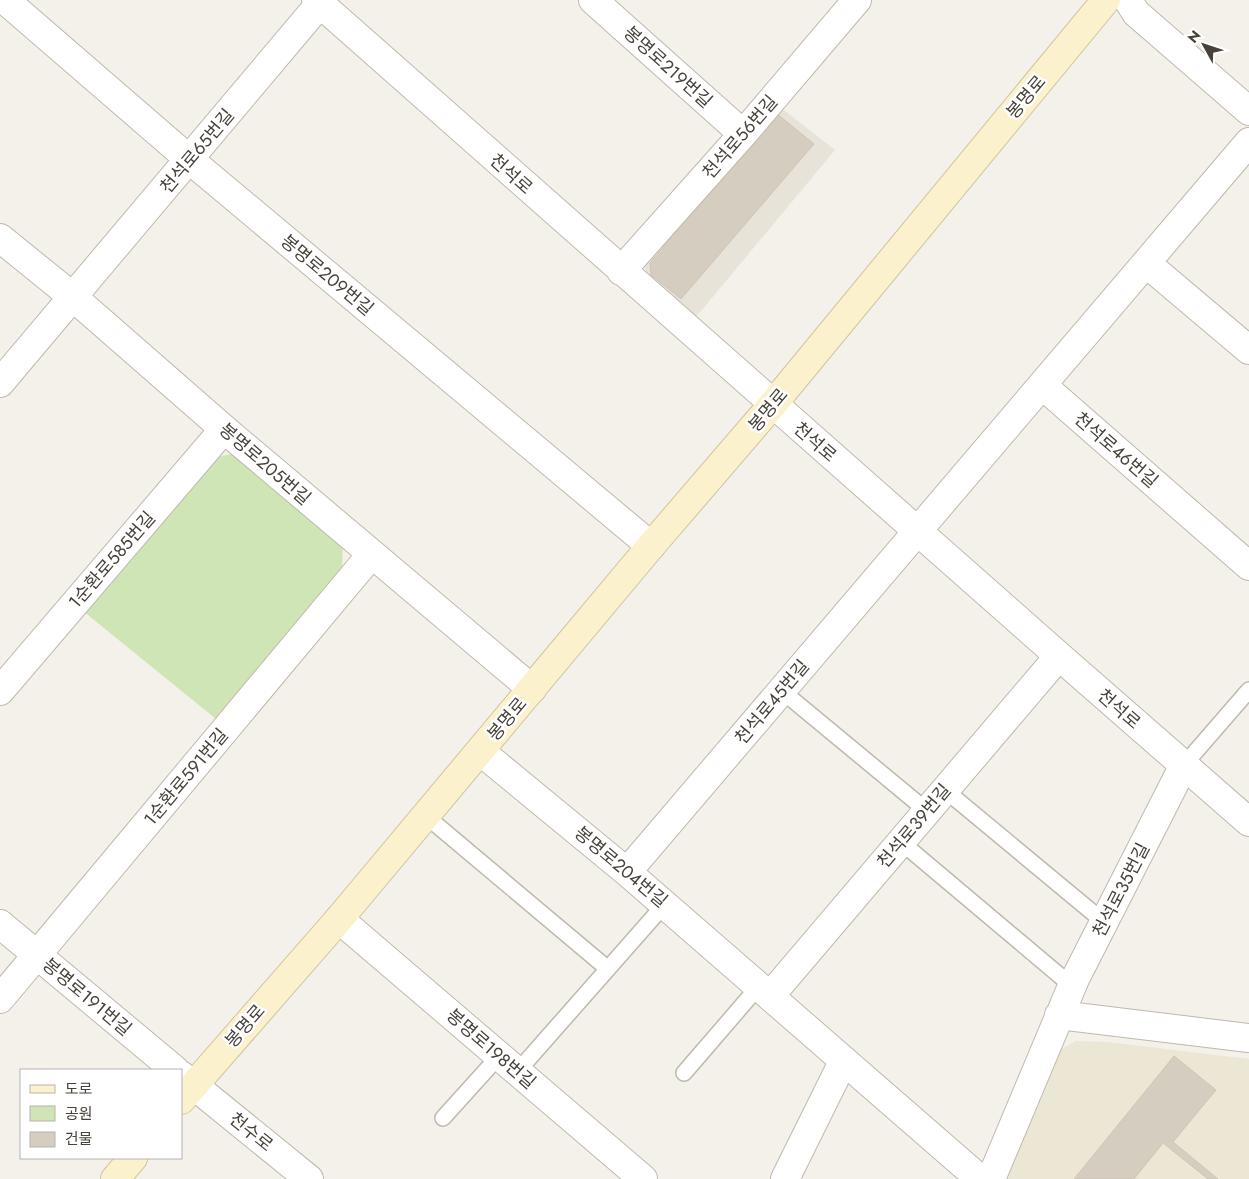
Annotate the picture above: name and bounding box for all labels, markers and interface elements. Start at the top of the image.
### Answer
street label: 봉명로219번길 [618,20,718,114]
north arrow [1179,20,1229,70]
text: N [1183,26,1205,47]
street label: 봉명로 [1000,70,1052,124]
street label: 천석로56번길 [696,89,784,185]
street label: 천석로65번길 [154,103,240,199]
street label: 천석로 [484,148,538,200]
street label: 봉명로209번길 [275,228,379,322]
street label: 봉명로 [742,383,794,437]
street label: 천석로46번길 [1068,406,1164,494]
street label: 천석로 [788,416,842,468]
street label: 봉명로205번길 [213,417,317,511]
street label: 1순환로585번길 [62,506,162,614]
street label: 천석로45번길 [729,654,815,750]
street label: 천석로 [1092,683,1146,735]
street label: 봉명로 [481,692,533,746]
street label: 1순환로591번길 [138,723,234,831]
street label: 천석로39번길 [871,778,957,874]
street label: 봉명로204번길 [569,820,673,914]
street label: 천석로35번길 [1086,838,1156,942]
street label: 봉명로191번길 [37,952,137,1042]
street label: 봉명로 [219,999,271,1053]
street label: 봉명로198번길 [441,1003,541,1095]
legend [20,1069,182,1159]
text: 도로 [65,1078,93,1100]
text: 공원 [65,1103,93,1125]
street label: 천수로 [224,1106,278,1158]
text: 건물 [65,1128,93,1150]

